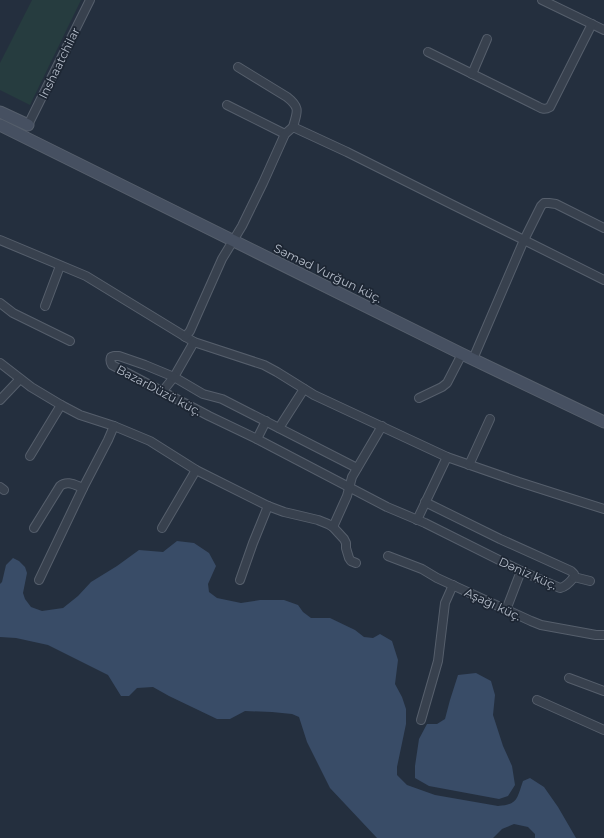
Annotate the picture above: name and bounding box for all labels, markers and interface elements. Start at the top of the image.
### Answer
street label: Inshaatchilar [35,25,83,101]
street label: Səməd Vurğun küç. [271,240,385,306]
street label: BazarDüzü küç. [114,361,204,419]
street label: Dəniz küç. [496,553,560,593]
street label: Aşağı küç. [462,584,524,624]

